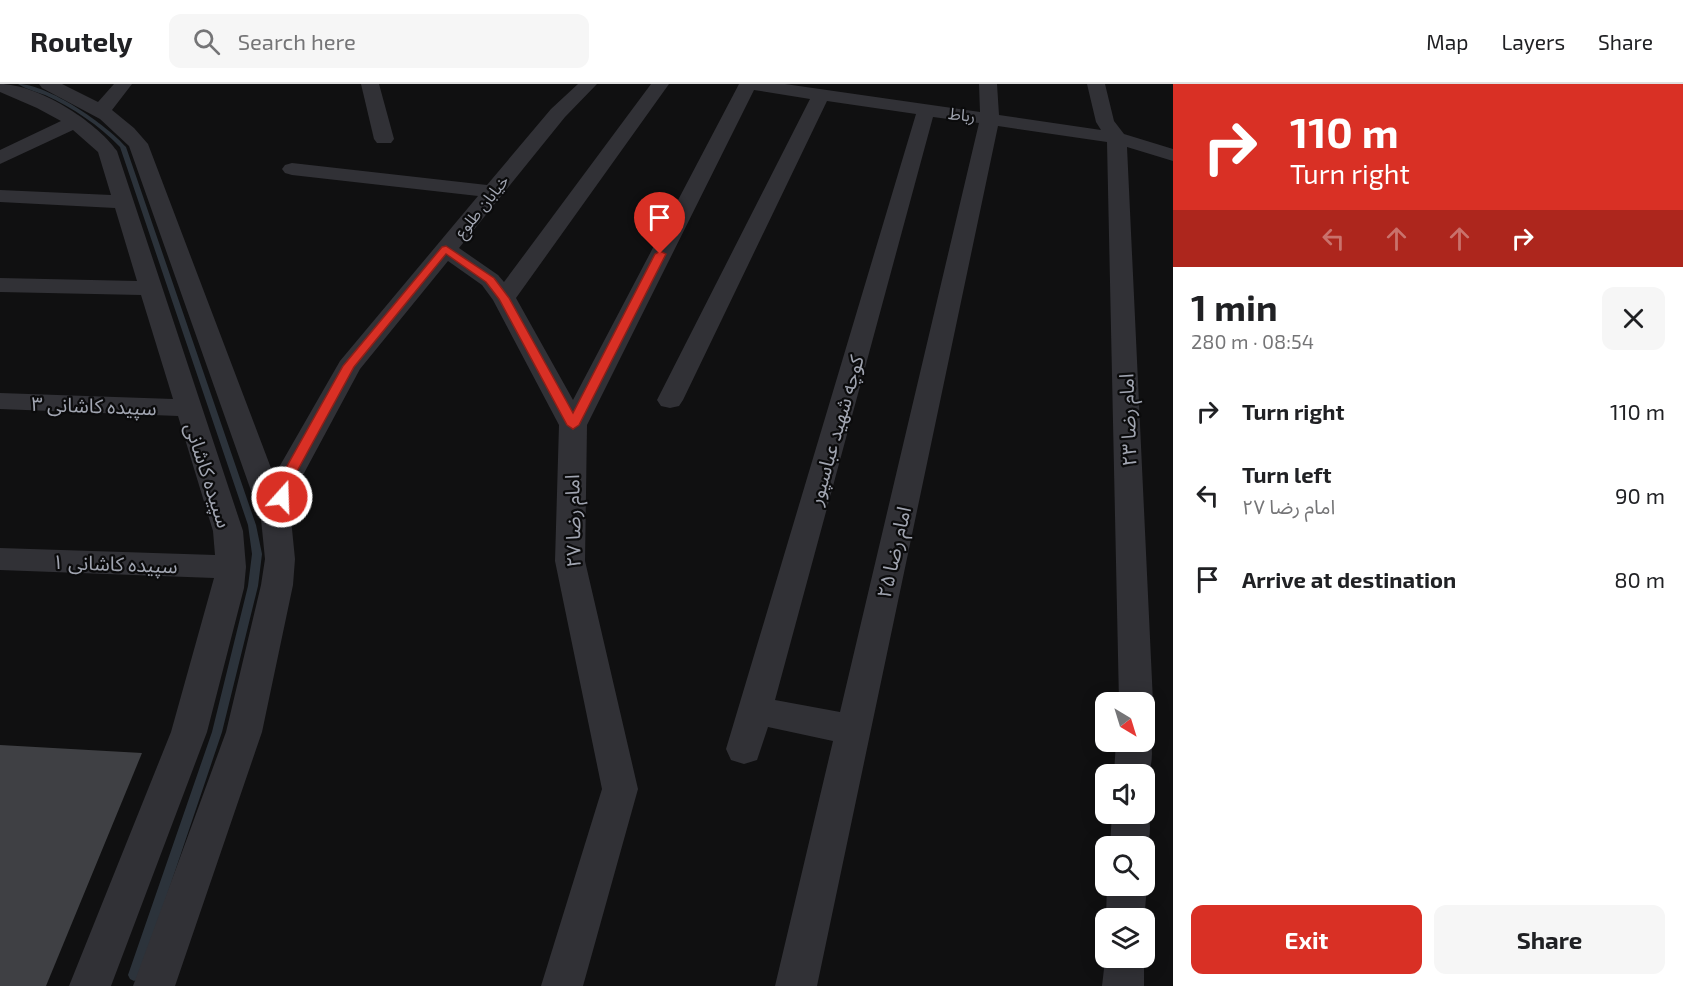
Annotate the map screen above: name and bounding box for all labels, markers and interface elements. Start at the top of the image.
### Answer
search box [169,14,589,68]
text: Routely [30,24,133,58]
icon: search [190,25,223,58]
text: Search here [238,28,356,54]
text: Map [1426,29,1468,54]
text: Layers [1501,29,1565,54]
text: Share [1598,29,1653,54]
street label: رباط [947,103,977,126]
text: 110 m [1290,106,1399,156]
icon: right [1191,108,1269,186]
text: Turn right [1290,157,1410,189]
street label: خیابان طلوع [450,171,515,244]
pin [634,192,685,254]
icon: arrive [643,201,676,234]
icon: left [1317,222,1350,255]
icon: ahead [1380,222,1413,255]
icon: ahead [1443,222,1476,255]
icon: right [1506,222,1539,255]
text: 1 min [1191,285,1278,328]
button: close [1602,287,1665,350]
text: 280 m · 08:54 [1191,329,1314,353]
street label: کوچه شهید عباسپور [802,352,870,509]
street label: امام رضا ۲۳ [1113,373,1145,467]
street label: سپیده کاشانی ۳ [31,391,157,421]
icon: right [1191,395,1224,428]
text: Turn right [1242,398,1344,424]
text: 110 m [1610,398,1665,424]
street label: سپیده کاشانی [179,419,237,531]
text: Turn left [1242,461,1331,487]
position arrow [250,465,314,529]
street label: امام رضا ۲۷ [559,474,589,568]
icon: left [1191,479,1224,512]
text: 90 m [1615,482,1665,508]
text: امام رضا ۲۷ [1242,494,1335,518]
street label: امام رضا ۲۵ [871,504,919,601]
street label: سپیده کاشانی ۱ [52,549,178,579]
icon: arrive [1191,563,1224,596]
text: Arrive at destination [1242,566,1456,592]
text: 80 m [1614,566,1665,592]
north arrow [1095,692,1155,752]
map controls [1095,692,1155,968]
button: sound [1095,764,1155,824]
button: search [1095,836,1155,896]
button: Exit [1191,905,1422,974]
button: Share [1434,905,1665,974]
button: layers [1095,908,1155,968]

